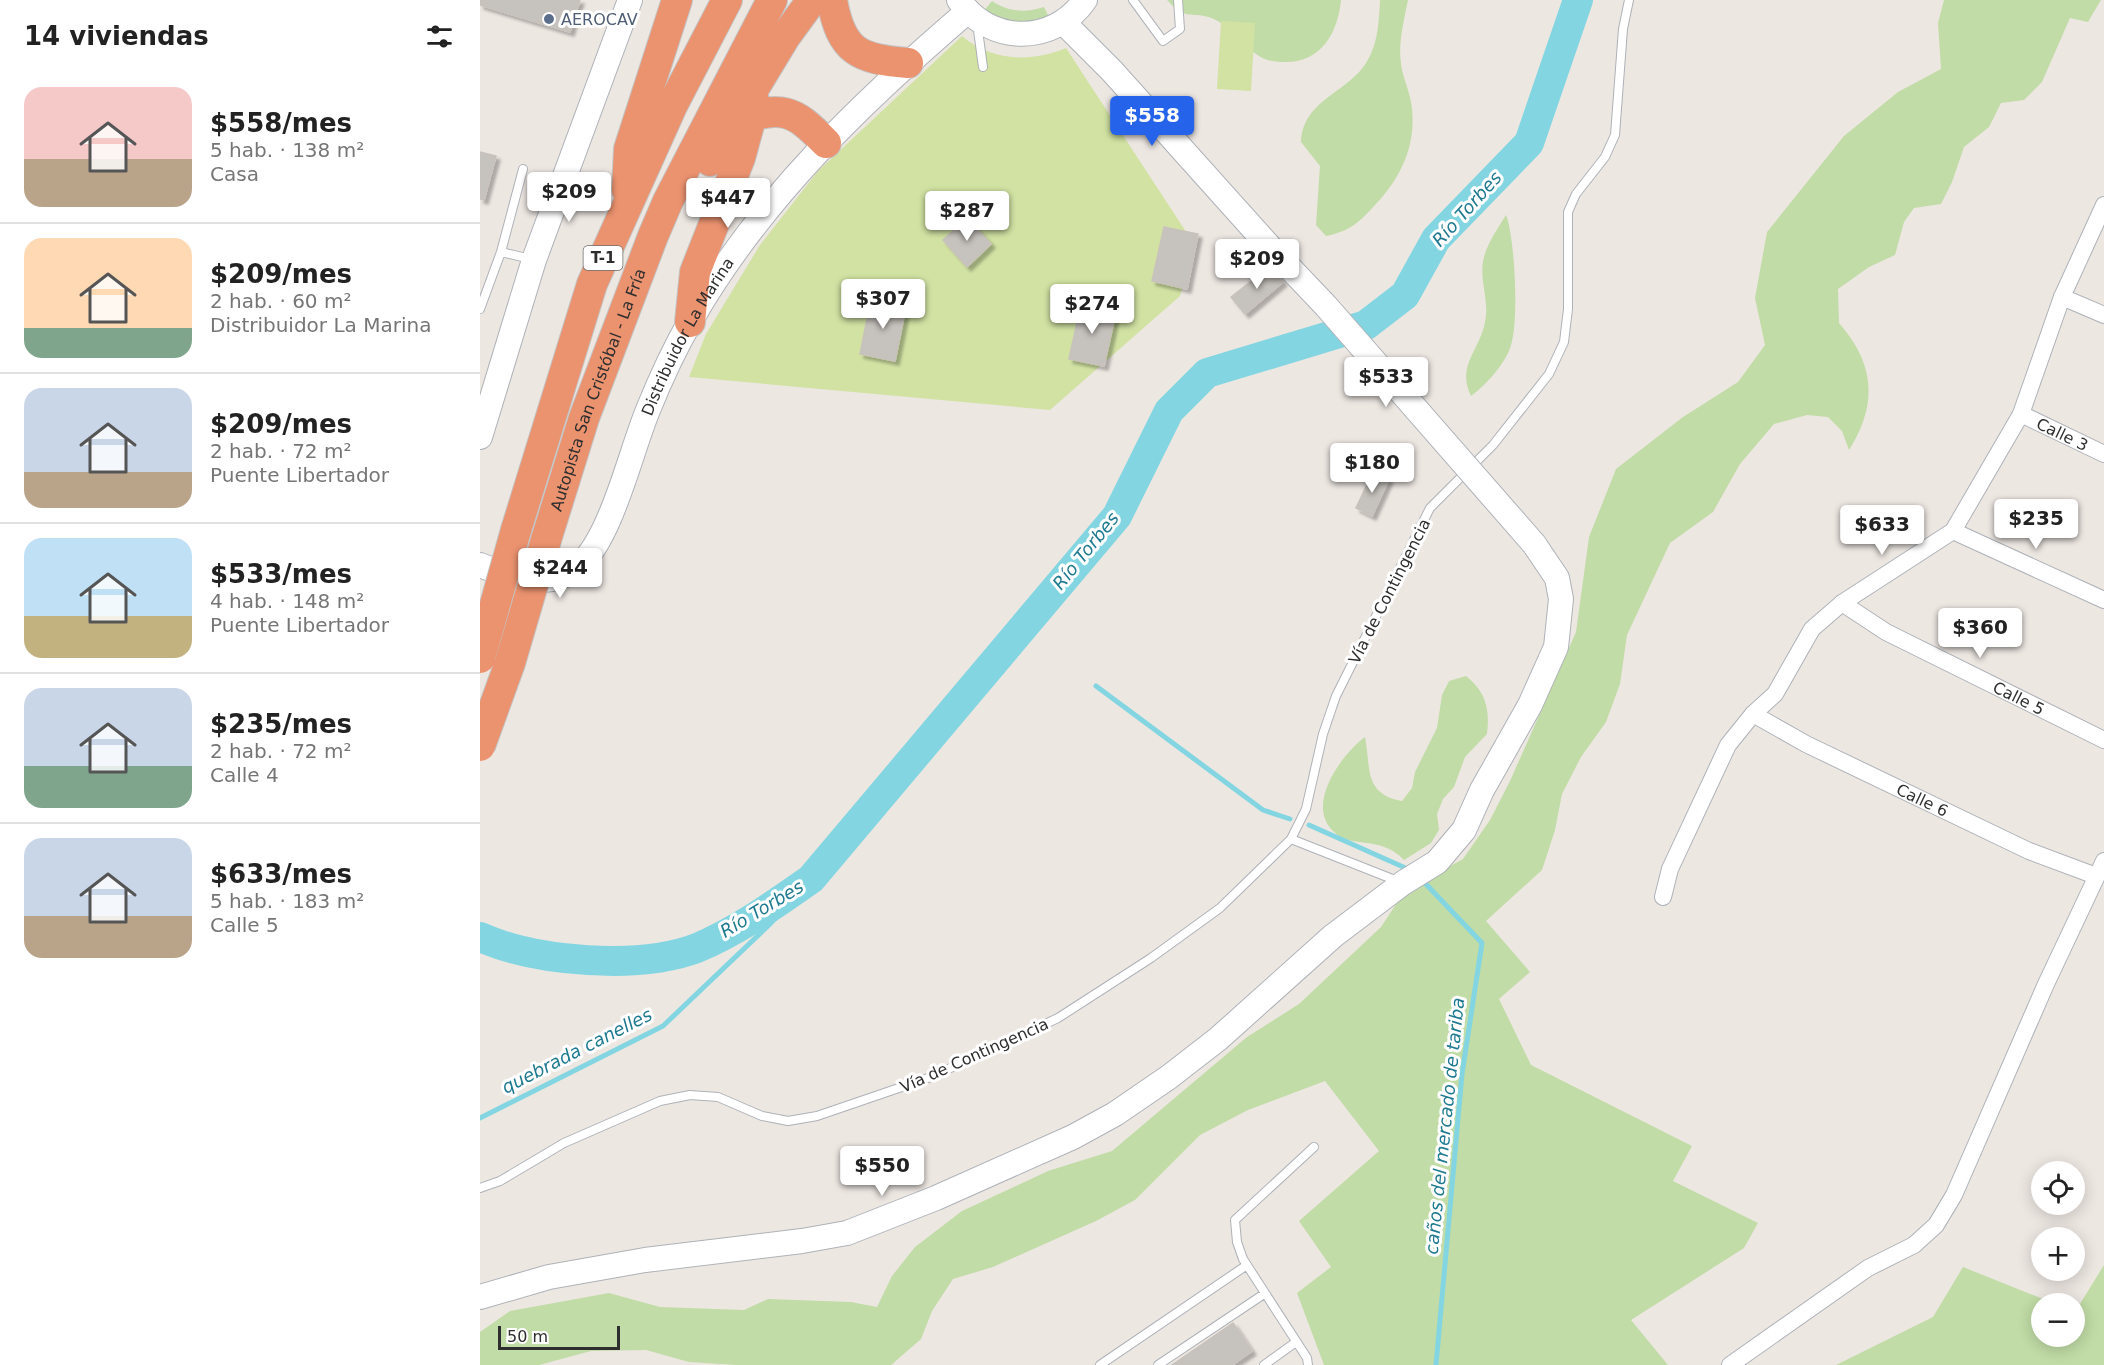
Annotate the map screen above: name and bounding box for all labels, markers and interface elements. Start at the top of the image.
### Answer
place label: AEROCAV [561,10,638,29]
marker: AEROCAV [542,12,556,26]
icon: filters [423,20,456,53]
text: 14 viviendas [24,21,209,51]
pin: $558 [1116,96,1188,147]
text: $558 [1124,103,1180,127]
text: $558/mes [210,108,352,138]
icon: home [72,111,144,183]
text: 5 hab. · 138 m² [210,138,364,162]
text: Casa [210,162,259,186]
water label: Río Torbes [1428,167,1506,250]
pin: $209 [533,172,605,223]
pin: $447 [692,178,764,229]
text: $209 [541,179,597,203]
text: $447 [700,185,756,209]
pin: $287 [931,191,1003,242]
text: $287 [939,198,995,222]
pin: $209 [1221,239,1293,290]
road number: T-1 [584,246,622,270]
text: $209 [1229,246,1285,270]
street label: Distribuidor La Marina [638,254,738,419]
text: $209/mes [210,259,352,289]
icon: home [72,262,144,334]
street label: Autopista San Cristóbal - La Fría [547,266,650,513]
pin: $307 [847,279,919,330]
pin: $274 [1056,284,1128,335]
text: $307 [855,286,911,310]
text: 2 hab. · 60 m² [210,289,351,313]
text: $274 [1064,291,1120,315]
text: Distribuidor La Marina [210,313,431,337]
pin: $533 [1350,357,1422,408]
text: $533 [1358,364,1414,388]
text: $209/mes [210,409,352,439]
icon: home [72,412,144,484]
street label: Calle 3 [2033,414,2091,455]
text: 2 hab. · 72 m² [210,439,351,463]
pin: $180 [1336,443,1408,494]
text: $180 [1344,450,1400,474]
text: Puente Libertador [210,463,389,487]
pin: $235 [2000,499,2072,550]
pin: $633 [1846,505,1918,556]
text: $235 [2008,506,2064,530]
water label: Río Torbes [1048,508,1123,594]
text: $633 [1854,512,1910,536]
street label: Vía de Contingencia [1345,515,1434,667]
pin: $244 [524,548,596,599]
text: $244 [532,555,588,579]
text: $533/mes [210,559,352,589]
icon: home [72,562,144,634]
text: 4 hab. · 148 m² [210,589,364,613]
pin: $360 [1944,608,2016,659]
text: Puente Libertador [210,613,389,637]
text: $360 [1952,615,2008,639]
street label: Calle 5 [1990,678,2048,719]
text: $235/mes [210,709,352,739]
icon: home [72,712,144,784]
text: 2 hab. · 72 m² [210,739,351,763]
text: Calle 4 [210,763,279,787]
street label: Calle 6 [1893,780,1951,821]
text: $633/mes [210,859,352,889]
icon: home [72,862,144,934]
water label: Río Torbes [716,876,807,942]
text: 5 hab. · 183 m² [210,889,364,913]
text: Calle 5 [210,913,279,937]
water label: caños del mercado de tariba [1421,997,1468,1255]
water label: quebrada canelles [498,1004,655,1098]
street label: Vía de Contingencia [897,1014,1051,1097]
pin: $550 [846,1146,918,1197]
text: $550 [854,1153,910,1177]
map controls [2031,1161,2085,1347]
button: locate [2031,1161,2085,1215]
button: + [2031,1227,2085,1281]
button: − [2031,1293,2085,1347]
scale bar [498,1323,620,1350]
text: 50 m [507,1327,548,1346]

